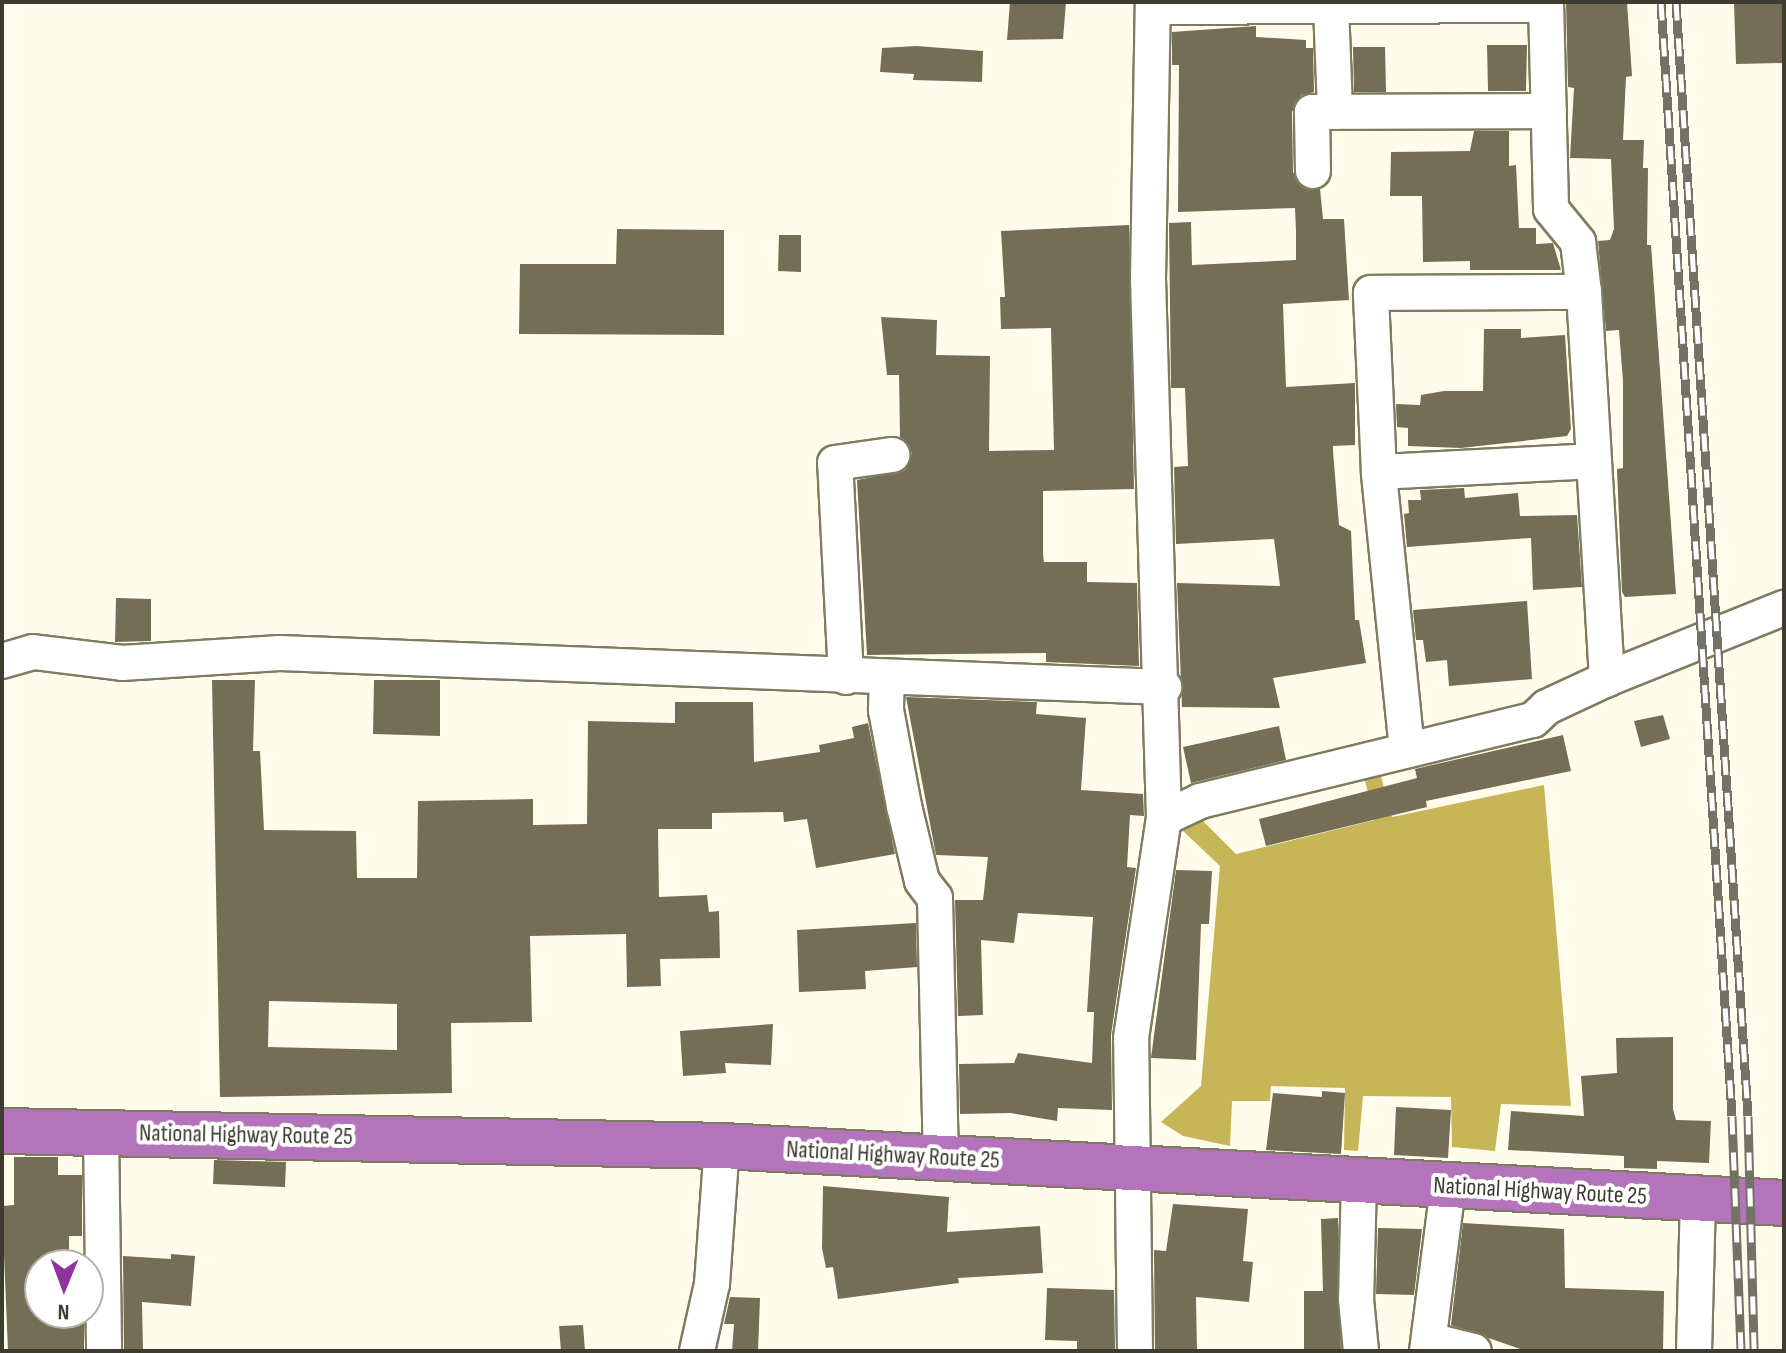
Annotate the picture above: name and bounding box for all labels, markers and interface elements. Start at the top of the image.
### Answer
street label: National Highway Route 25 [139,1119,353,1151]
street label: National Highway Route 25 [786,1135,1000,1175]
street label: National Highway Route 25 [1433,1171,1647,1211]
north arrow [24,1249,104,1329]
text: N [57,1298,70,1325]

